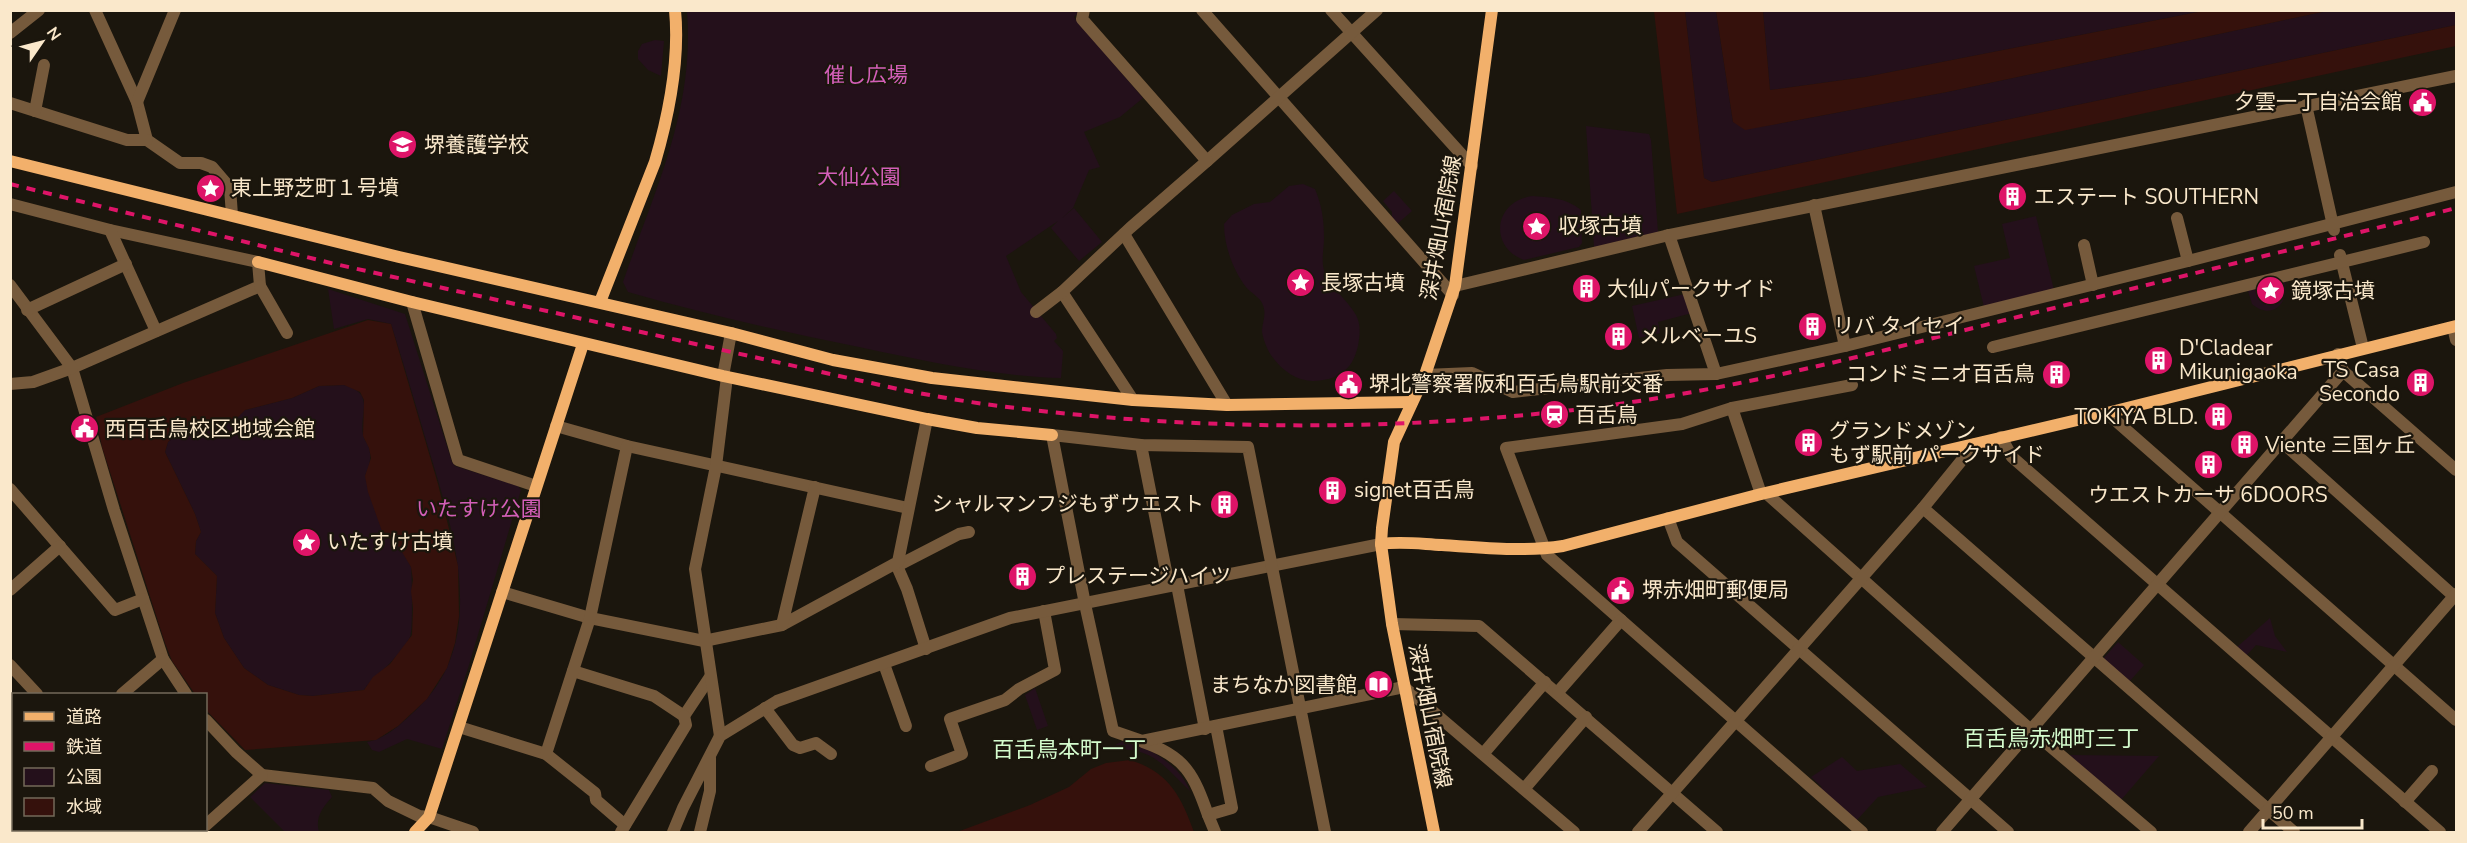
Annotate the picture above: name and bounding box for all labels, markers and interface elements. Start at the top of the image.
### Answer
north arrow [12,12,72,72]
text: N [41,23,66,45]
park label: 催し広場 [824,61,908,89]
public building icon: 夕雲一丁自治会館 [2407,86,2439,118]
place label: 夕雲一丁自治会館 [2234,88,2402,116]
school or university icon: 堺養護学校 [387,129,419,161]
place label: 堺養護学校 [424,131,529,159]
street label: 深井畑山宿院線 [1414,153,1468,303]
park label: 大仙公園 [817,163,901,191]
place icon: 東上野芝町１号墳 [194,172,226,204]
place label: 東上野芝町１号墳 [231,174,399,202]
building icon: エステート SOUTHERN [1997,181,2029,213]
place label: エステート SOUTHERN [2034,183,2259,211]
place icon: 収塚古墳 [1521,210,1553,242]
place label: 収塚古墳 [1558,212,1642,240]
place icon: 長塚古墳 [1284,267,1316,299]
place label: 長塚古墳 [1321,269,1405,297]
building icon: 大仙パークサイド [1570,273,1602,305]
place label: 大仙パークサイド [1607,275,1775,303]
place icon: 鏡塚古墳 [2254,275,2286,307]
place label: 鏡塚古墳 [2291,277,2375,305]
building icon: リバ タイセイ [1796,310,1828,342]
place label: リバ タイセイ [1833,312,1964,340]
building icon: メルベーユS [1602,320,1634,352]
place label: メルベーユS [1639,322,1757,350]
place label: D'Cladear Mikunigaoka [2179,334,2298,386]
building icon: D'Cladear Mikunigaoka [2142,344,2174,376]
place label: TS Casa Secondo [2319,356,2400,408]
building icon: コンドミニオ百舌鳥 [2040,358,2072,390]
place label: コンドミニオ百舌鳥 [1846,360,2035,388]
building icon: TS Casa Secondo [2405,366,2437,398]
public building icon: 堺北警察署阪和百舌鳥駅前交番 [1332,368,1364,400]
place label: 堺北警察署阪和百舌鳥駅前交番 [1369,370,1663,398]
station icon: 百舌鳥 [1538,399,1570,431]
place label: 百舌鳥 [1575,401,1638,429]
building icon: TOKIYA BLD. [2203,401,2235,433]
place label: TOKIYA BLD. [2075,403,2198,431]
public building icon: 西百舌鳥校区地域会館 [68,413,100,445]
place label: 西百舌鳥校区地域会館 [105,415,315,443]
place label: グランドメゾン もず駅前 パークサイド [1829,417,2044,469]
building icon: グランドメゾン もず駅前 パークサイド [1792,427,1824,459]
building icon: Viente 三国ヶ丘 [2228,429,2260,461]
place label: Viente 三国ヶ丘 [2264,431,2415,459]
building icon: ウエストカーサ 6DOORS [2192,448,2224,480]
building icon: signet百舌鳥 [1317,474,1349,506]
place label: signet百舌鳥 [1354,476,1475,504]
place label: ウエストカーサ 6DOORS [2088,481,2328,509]
building icon: シャルマンフジもずウエスト [1209,488,1241,520]
place label: シャルマンフジもずウエスト [932,490,1204,518]
park label: いたすけ公園 [416,495,542,523]
place icon: いたすけ古墳 [290,526,322,558]
place label: いたすけ古墳 [327,528,453,556]
building icon: プレステージハイツ [1007,560,1039,592]
place label: プレステージハイツ [1044,562,1231,590]
public building icon: 堺赤畑町郵便局 [1605,574,1637,606]
place label: 堺赤畑町郵便局 [1642,576,1789,604]
street label: 深井畑山宿院線 [1402,641,1458,791]
library icon: まちなか図書館 [1362,669,1394,701]
place label: まちなか図書館 [1210,671,1357,699]
legend [12,693,207,831]
text: 道路 [66,705,102,729]
district label: 百舌鳥赤畑町三丁 [1963,724,2139,754]
text: 鉄道 [66,735,102,759]
district label: 百舌鳥本町一丁 [992,735,1146,765]
text: 公園 [66,765,102,789]
scale bar [2263,792,2362,830]
text: 水域 [66,795,102,819]
text: 50 m [2272,801,2314,825]

